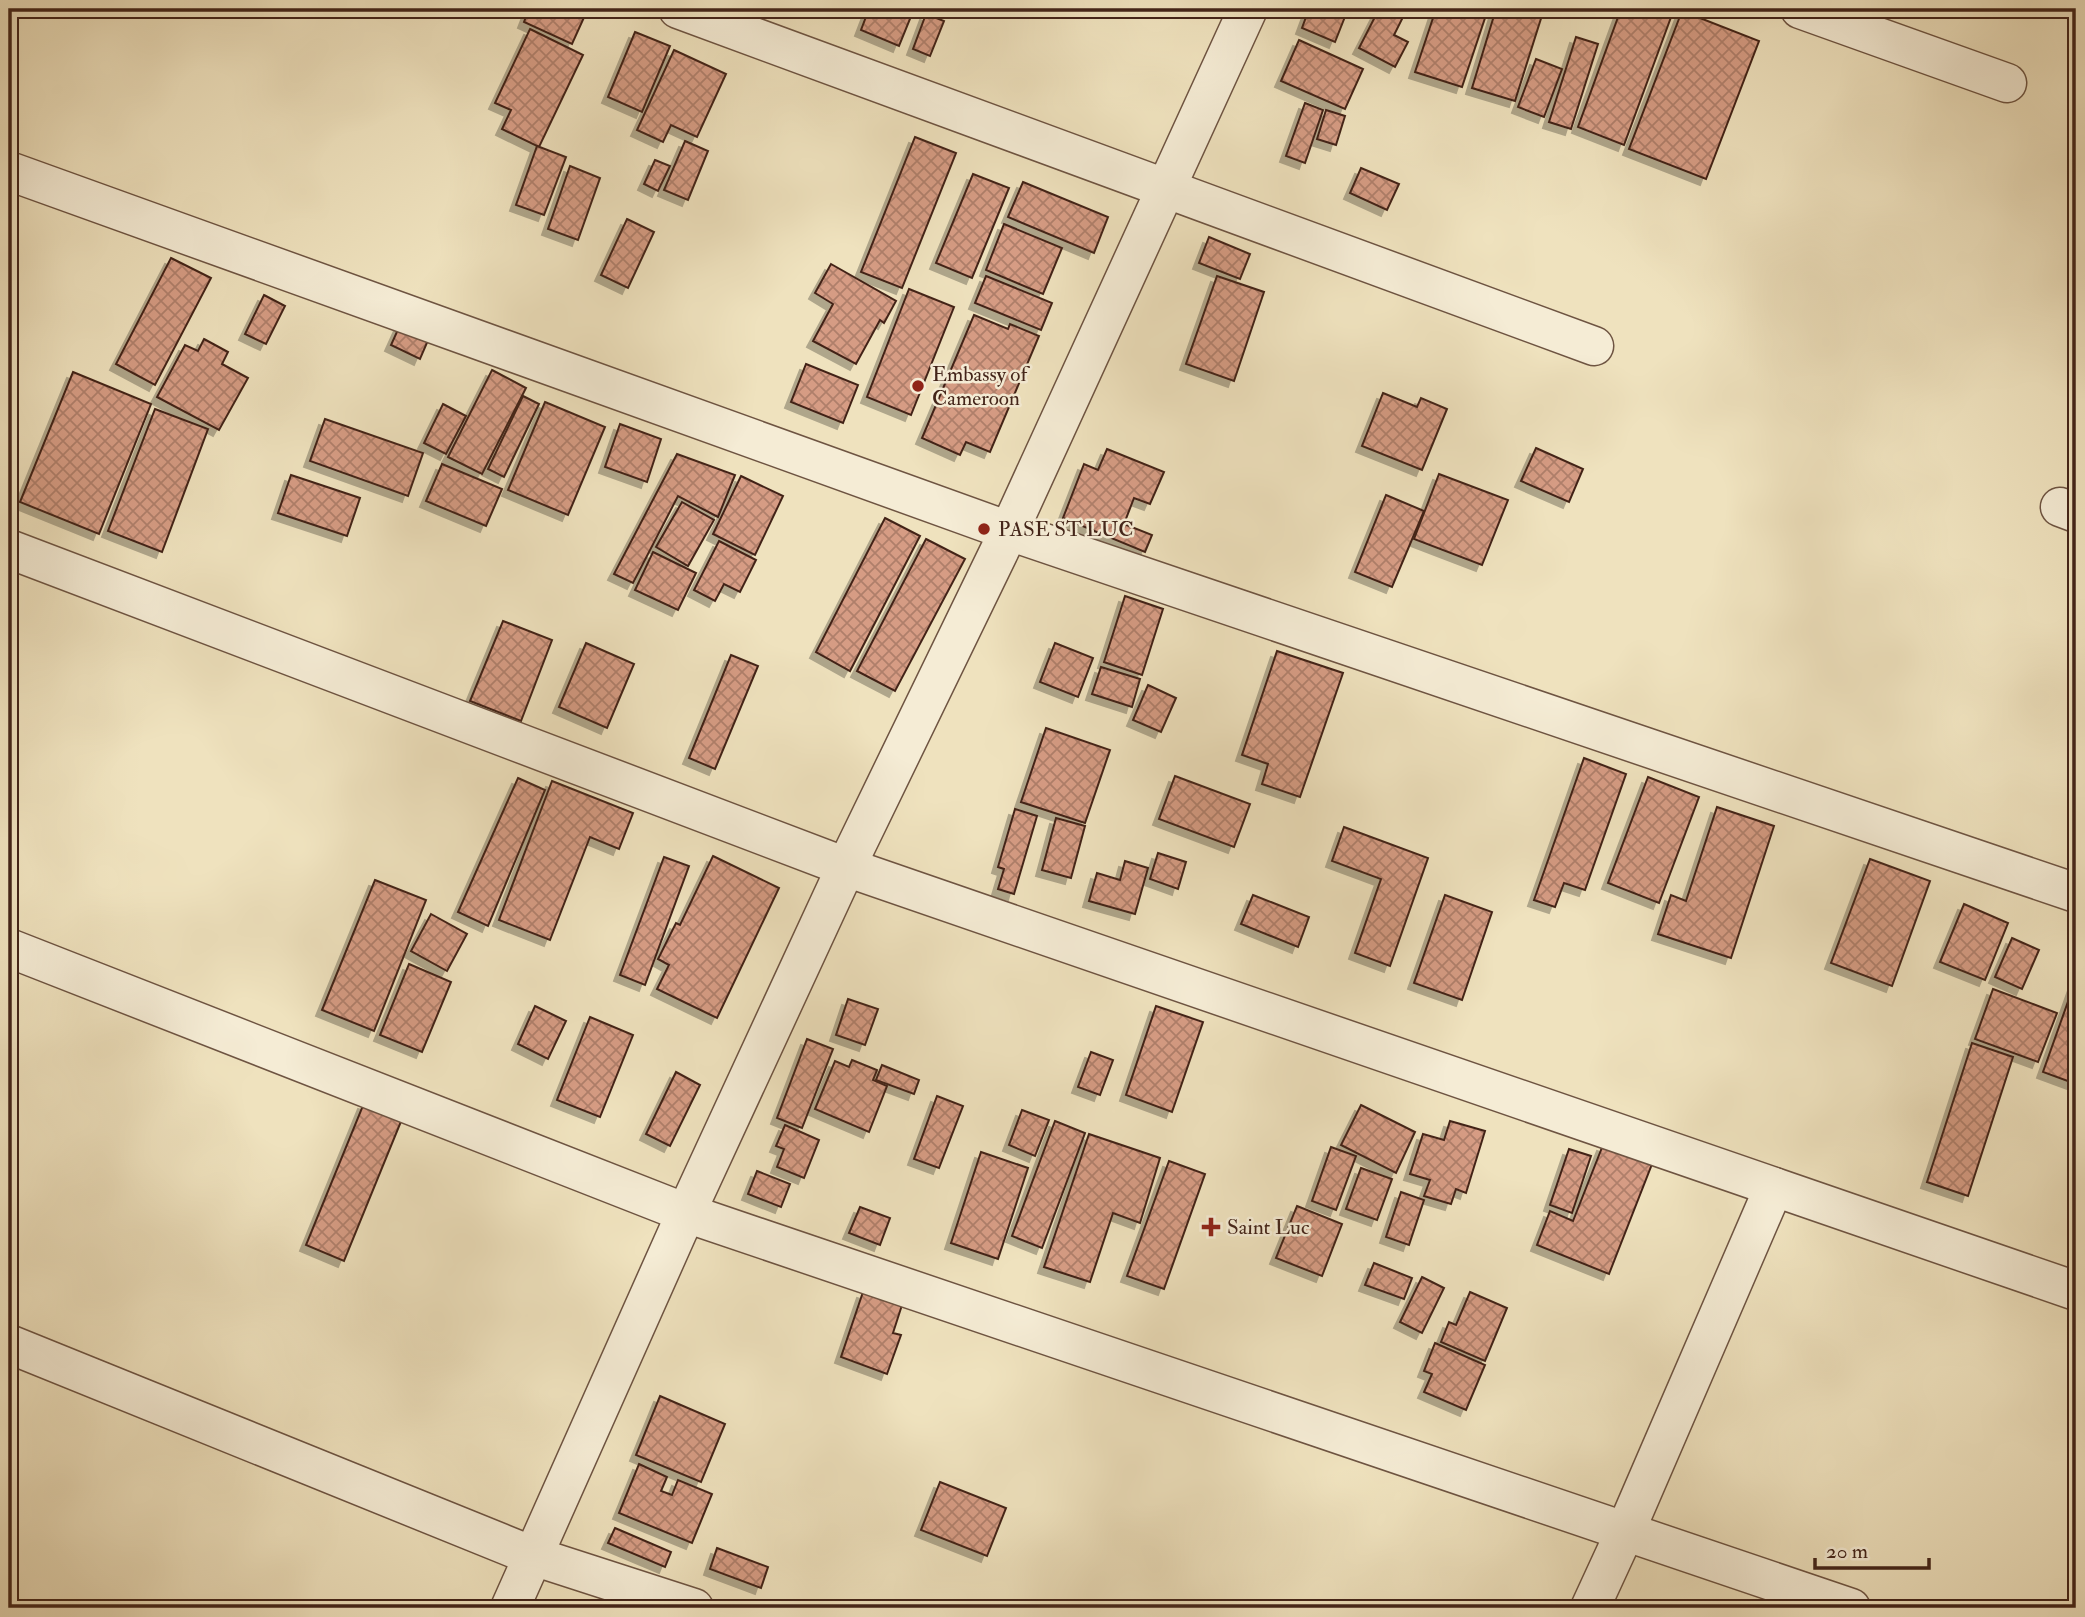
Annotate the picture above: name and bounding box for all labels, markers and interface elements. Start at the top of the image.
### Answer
place label: Embassy of Cameroon [932,361,1030,412]
marker: Embassy of Cameroon [910,378,926,394]
place label: PASE ST LUC [998,516,1134,543]
marker: PASE ST LUC [976,521,992,537]
place label: Saint Luc [1227,1214,1310,1241]
marker: Saint Luc [1201,1217,1221,1237]
scale bar [1815,1526,1929,1570]
text: 20 m [1826,1538,1868,1565]

